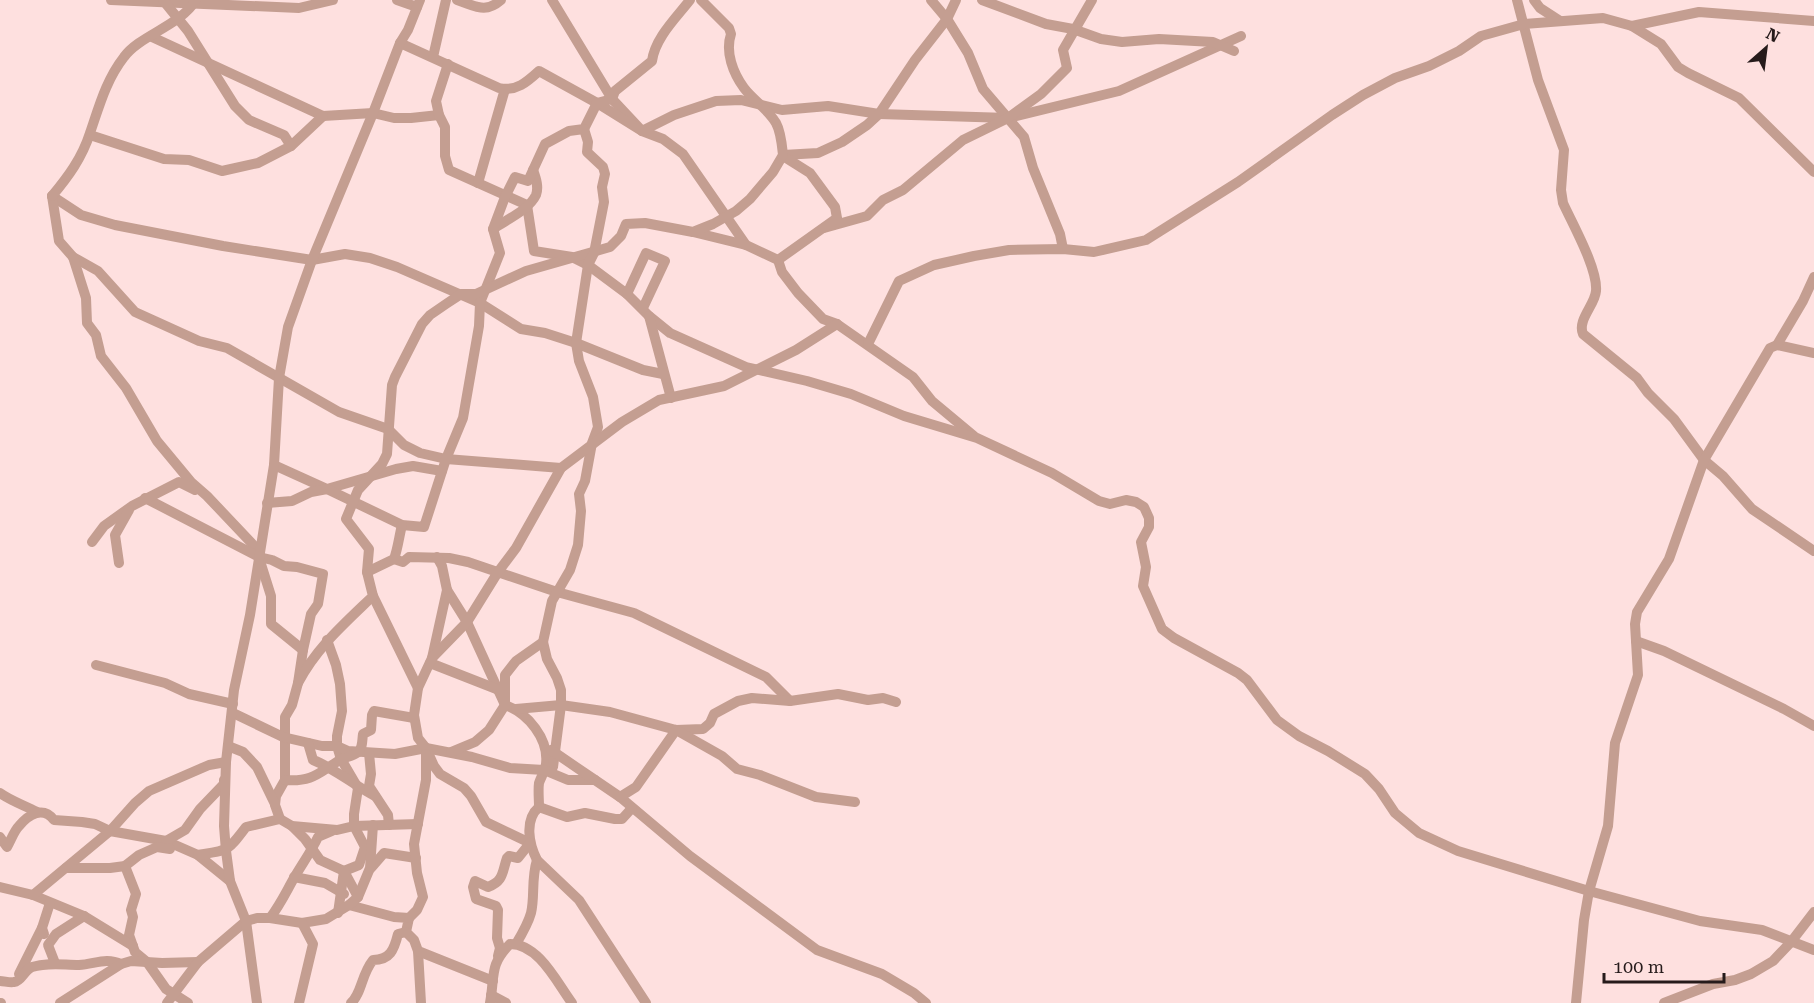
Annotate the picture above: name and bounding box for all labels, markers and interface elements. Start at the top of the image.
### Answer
north arrow [1736,18,1796,78]
text: N [1763,24,1783,46]
scale bar [1604,946,1724,984]
text: 100 m [1613,956,1664,977]

